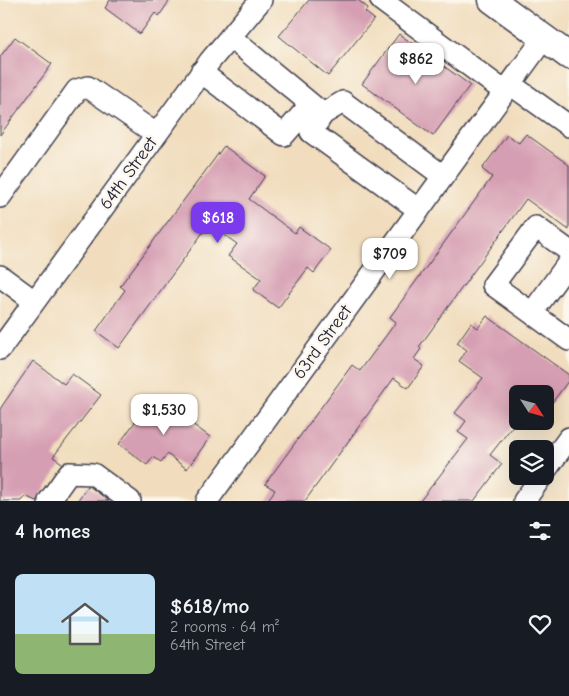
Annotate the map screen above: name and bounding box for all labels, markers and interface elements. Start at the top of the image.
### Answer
pin: $862 [386,42,446,85]
text: $862 [399,50,433,68]
street label: 64th Street [95,132,162,214]
pin: $618 [188,202,248,244]
text: $618 [202,209,234,227]
pin: $709 [360,238,420,280]
text: $709 [373,245,407,263]
street label: 63rd Street [289,301,357,383]
north arrow [509,385,554,430]
map controls [509,385,554,485]
pin: $1,530 [123,394,205,436]
text: $1,530 [142,401,186,419]
button: layers [509,440,554,485]
icon: filters [526,517,554,545]
text: 4 homes [15,519,90,543]
icon: home [55,594,115,654]
text: $618/mo [170,594,249,618]
icon: heart [526,610,554,638]
text: 2 rooms · 64 m² [170,618,279,636]
text: 64th Street [170,636,245,654]

